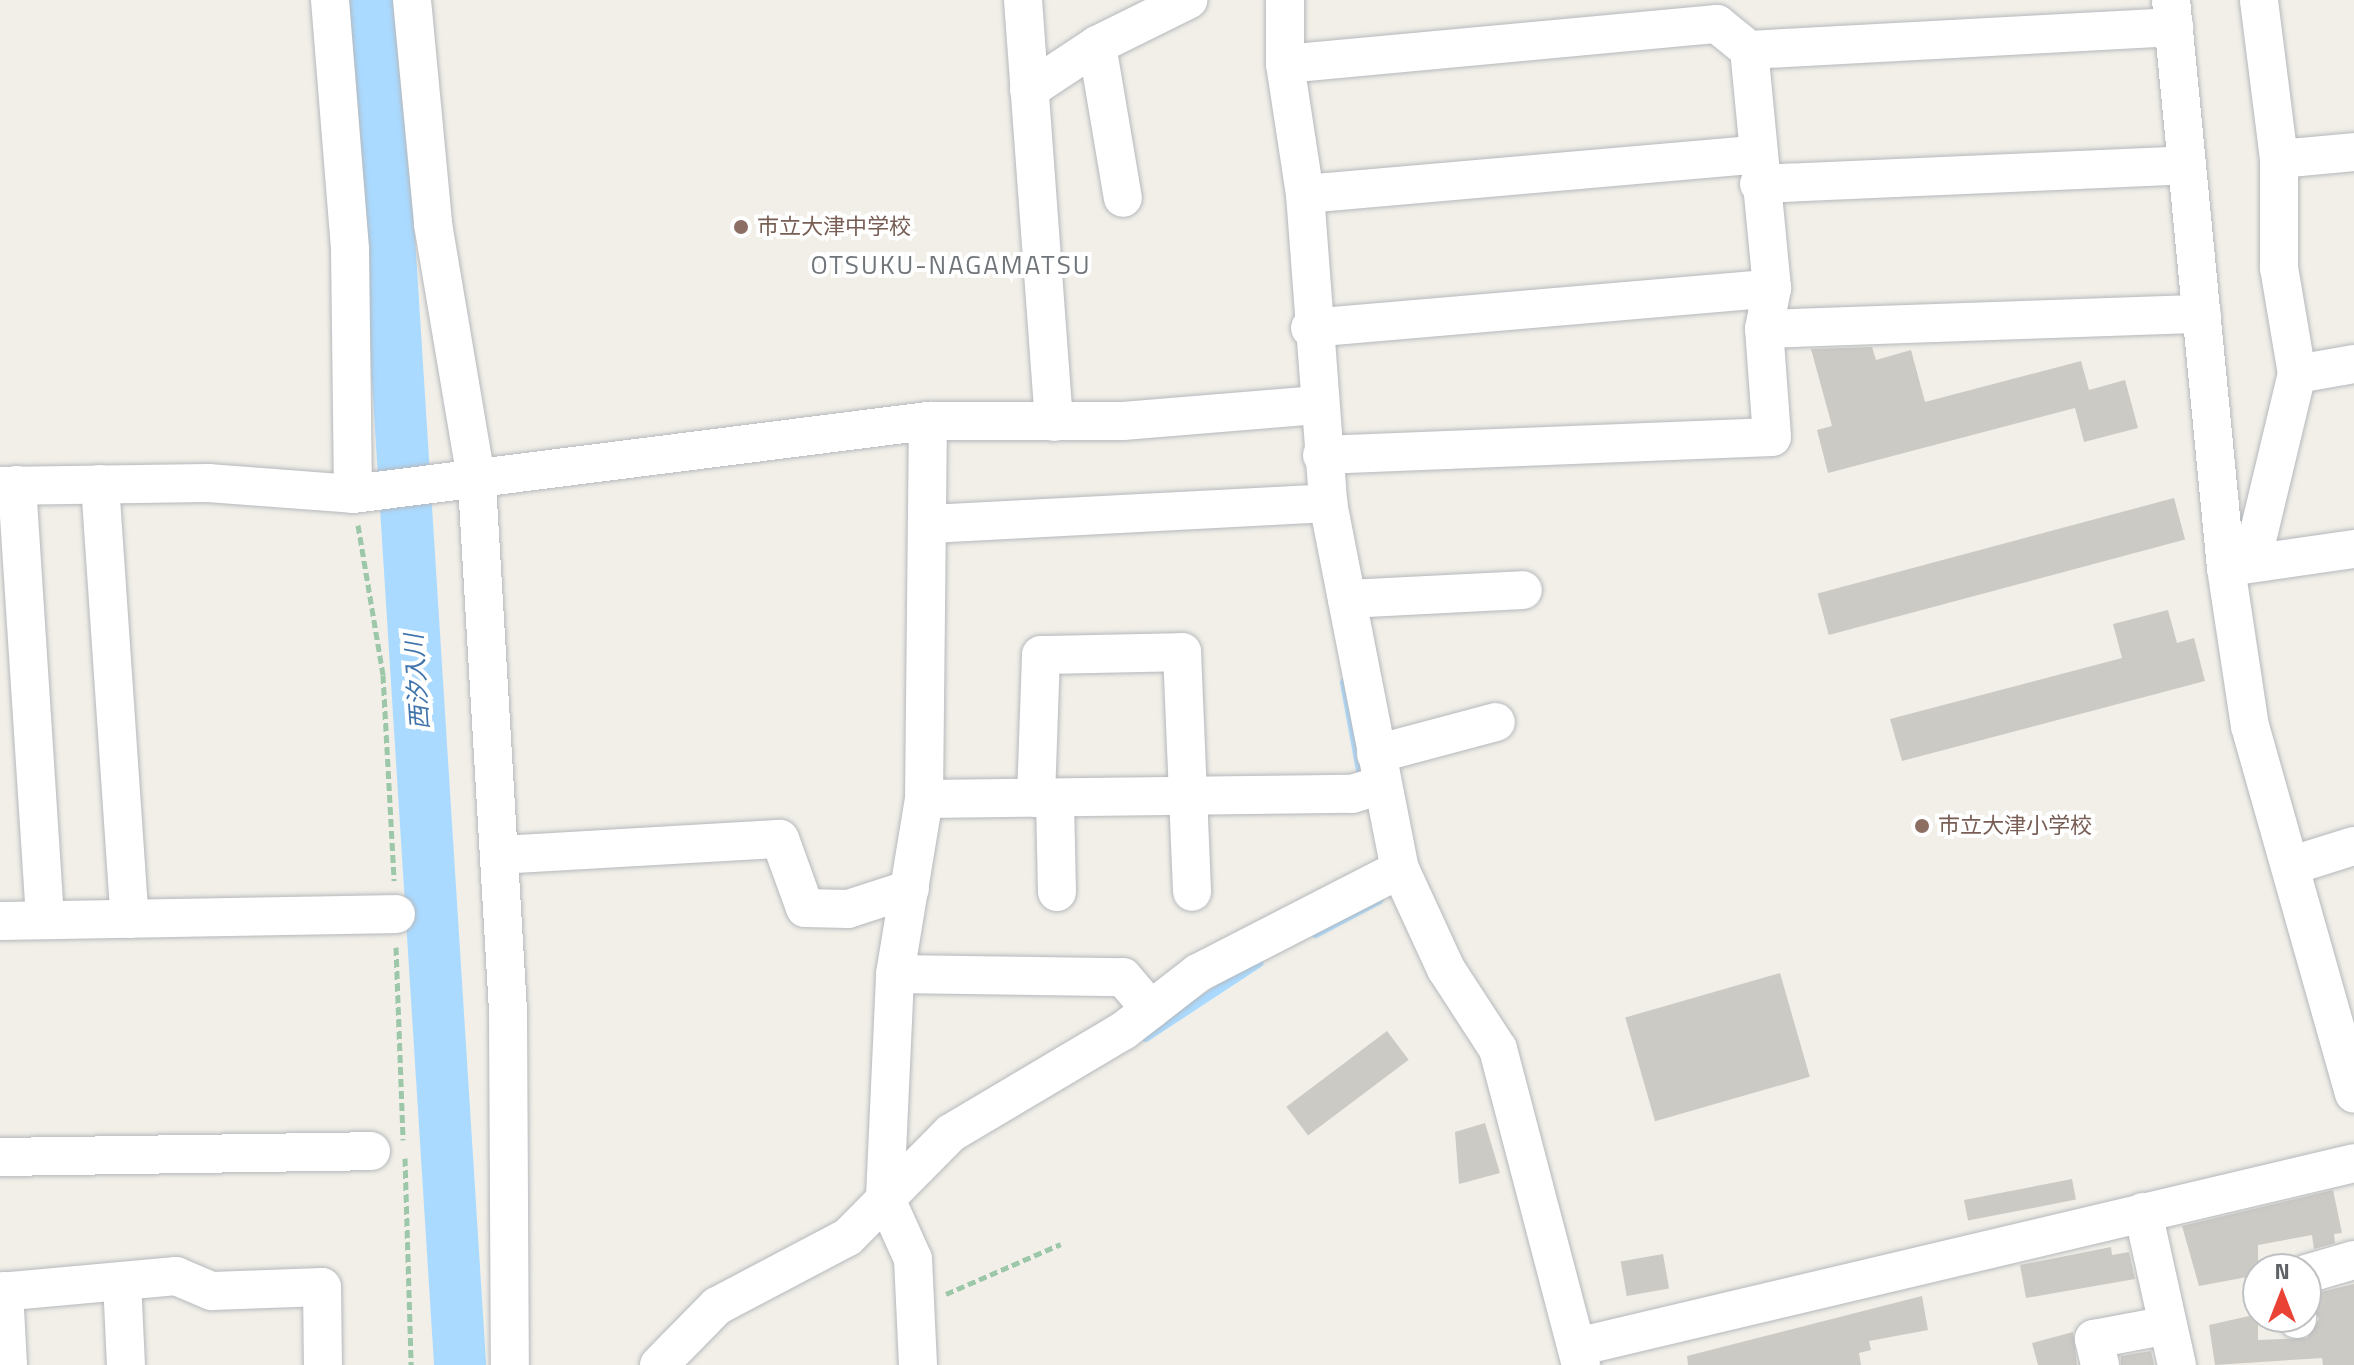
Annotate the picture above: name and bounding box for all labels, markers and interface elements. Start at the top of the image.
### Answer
place label: 市立大津中学校 [757,214,911,240]
marker: 市立大津中学校 [732,218,750,236]
district label: OTSUKU-NAGAMATSU [811,249,1091,281]
water label: 西汐入川 [399,633,435,731]
place label: 市立大津小学校 [1938,813,2092,839]
marker: 市立大津小学校 [1913,817,1931,835]
north arrow [2242,1253,2322,1333]
text: N [2274,1254,2290,1288]

